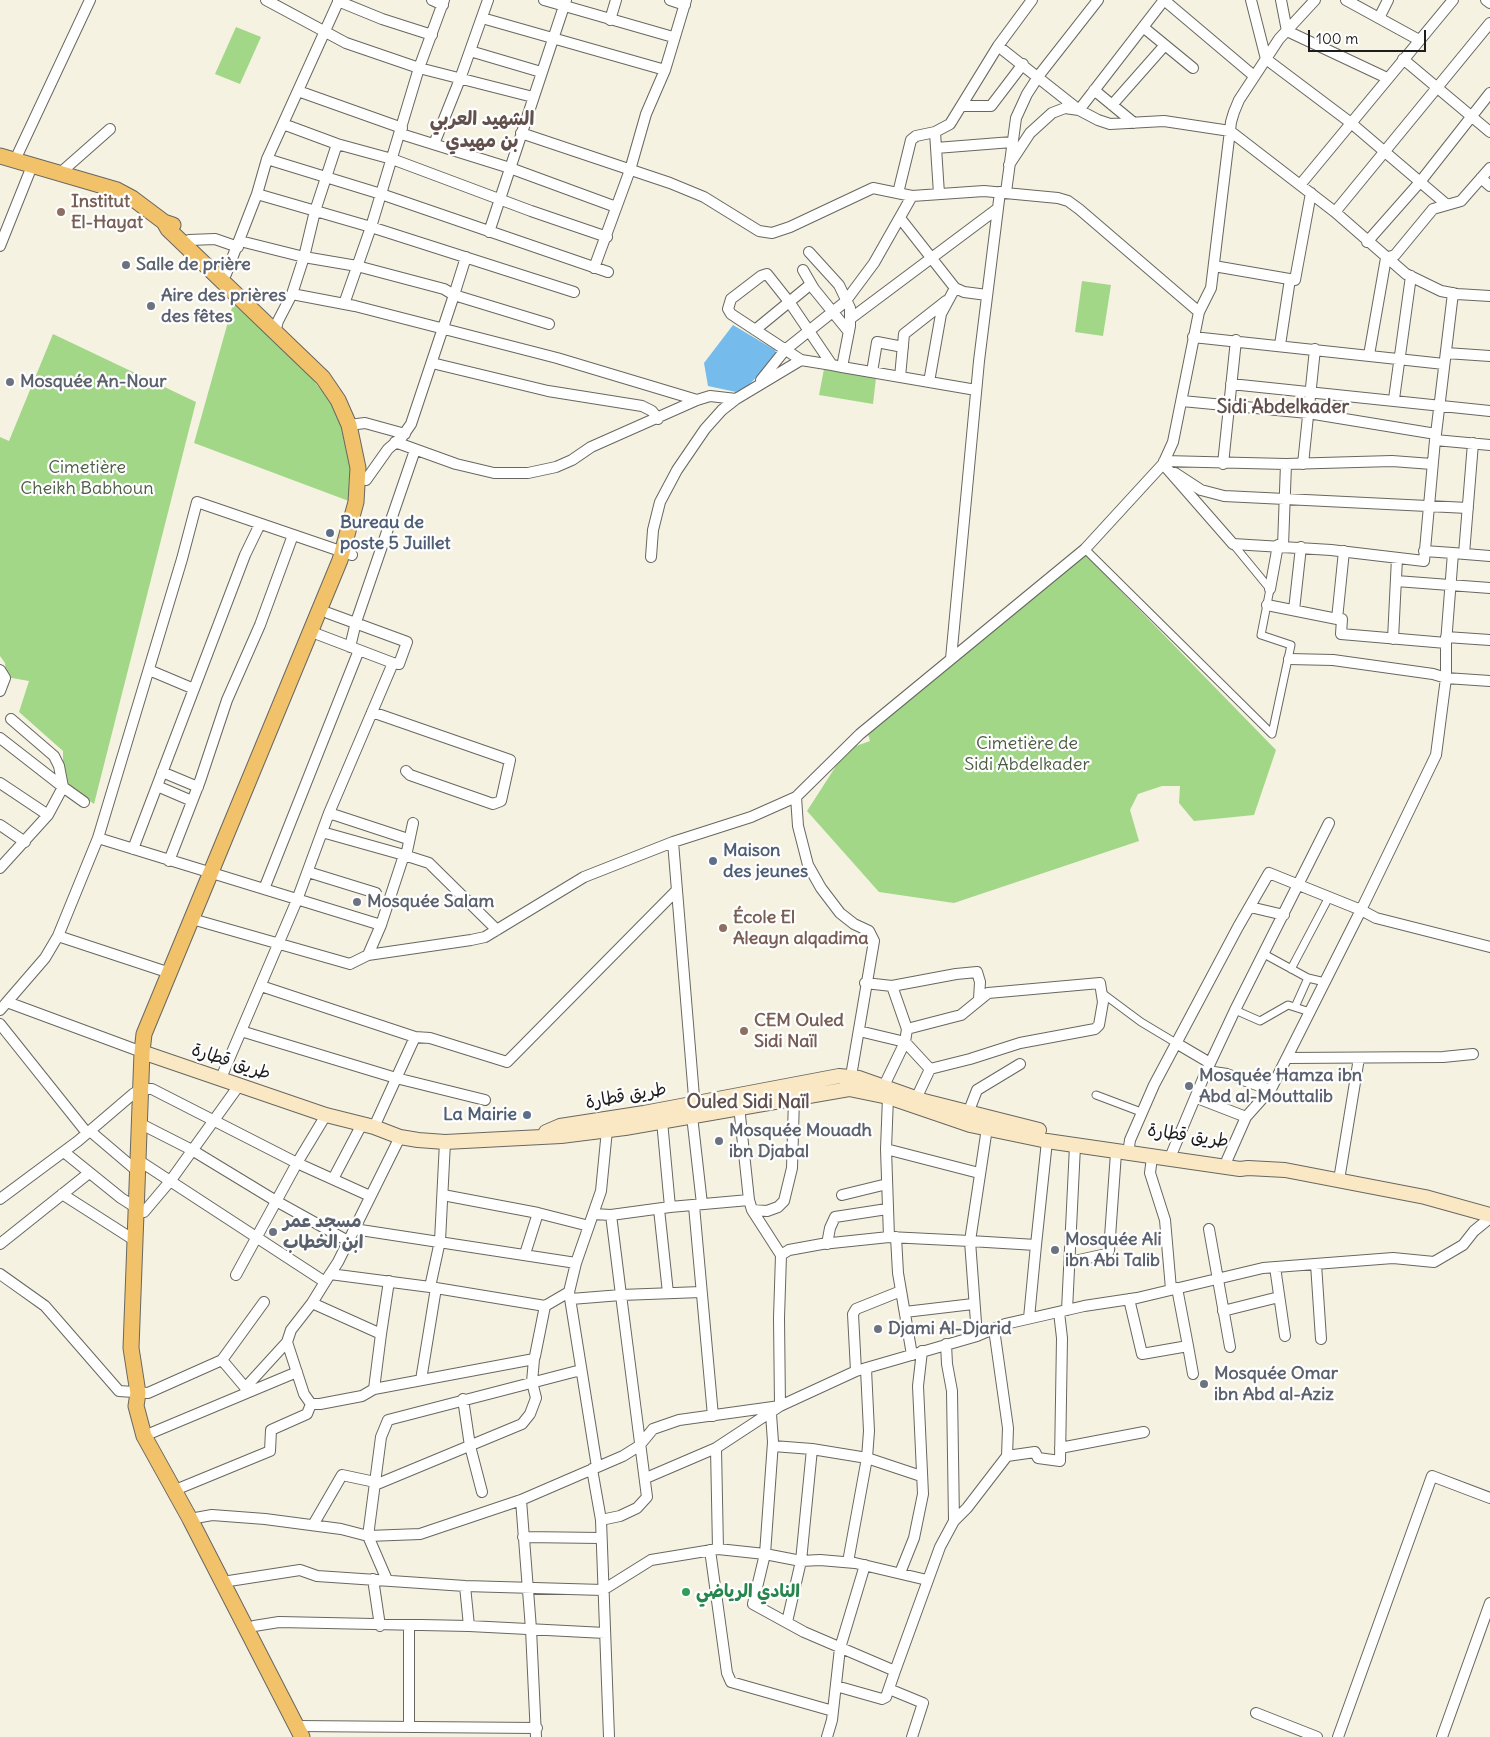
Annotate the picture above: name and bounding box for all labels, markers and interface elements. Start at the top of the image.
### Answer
scale bar [1310,20,1428,52]
text: 100 m [1316,29,1358,48]
district label: الشهيد العربي بن مهيدي [430,109,534,153]
place label: Institut El-Hayat [71,191,143,233]
marker: Institut El-Hayat [55,206,67,218]
place label: Salle de prière [136,254,251,276]
marker: Salle de prière [120,259,132,271]
place label: Aire des prières des fêtes [161,285,286,328]
marker: Aire des prières des fêtes [145,300,157,312]
place label: Mosquée An-Nour [20,371,167,393]
marker: Mosquée An-Nour [4,376,16,388]
district label: Sidi Abdelkader [1217,397,1349,419]
park label: Cimetière Cheikh Babhoun [20,457,154,499]
place label: Bureau de poste 5 Juillet [340,512,451,554]
marker: Bureau de poste 5 Juillet [324,527,336,539]
park label: Cimetière de Sidi Abdelkader [964,733,1090,776]
place label: Maison des jeunes [723,840,808,882]
marker: Maison des jeunes [707,855,719,867]
place label: Mosquée Salam [367,891,494,913]
marker: Mosquée Salam [351,896,363,908]
place label: École El Aleayn alqadima [733,907,869,950]
marker: École El Aleayn alqadima [717,922,729,934]
place label: CEM Ouled Sidi Naïl [754,1010,844,1052]
marker: CEM Ouled Sidi Naïl [738,1025,750,1037]
street label: طريق قطارة [189,1039,273,1085]
place label: Mosquée Hamza ibn Abd al-Mouttalib [1199,1065,1362,1108]
street label: طريق قطارة [584,1078,668,1114]
marker: Mosquée Hamza ibn Abd al-Mouttalib [1183,1080,1195,1092]
district label: Ouled Sidi Naïl [686,1092,810,1114]
place label: La Mairie [443,1104,517,1126]
marker: La Mairie [521,1109,533,1121]
place label: Mosquée Mouadh ibn Djabal [729,1120,872,1162]
street label: طريق قطارة [1146,1120,1230,1152]
marker: Mosquée Mouadh ibn Djabal [713,1135,725,1147]
place label: مسجد عمر ابن الخطاب [283,1211,363,1254]
marker: مسجد عمر ابن الخطاب [267,1226,279,1238]
place label: Mosquée Ali ibn Abi Talib [1065,1229,1161,1272]
marker: Mosquée Ali ibn Abi Talib [1049,1244,1061,1256]
place label: Djami Al-Djarid [888,1318,1011,1340]
marker: Djami Al-Djarid [872,1323,884,1335]
place label: Mosquée Omar ibn Abd al-Aziz [1214,1363,1338,1406]
marker: Mosquée Omar ibn Abd al-Aziz [1198,1378,1210,1390]
place label: النادي الرياضي [696,1581,800,1603]
marker: النادي الرياضي [680,1586,692,1598]

